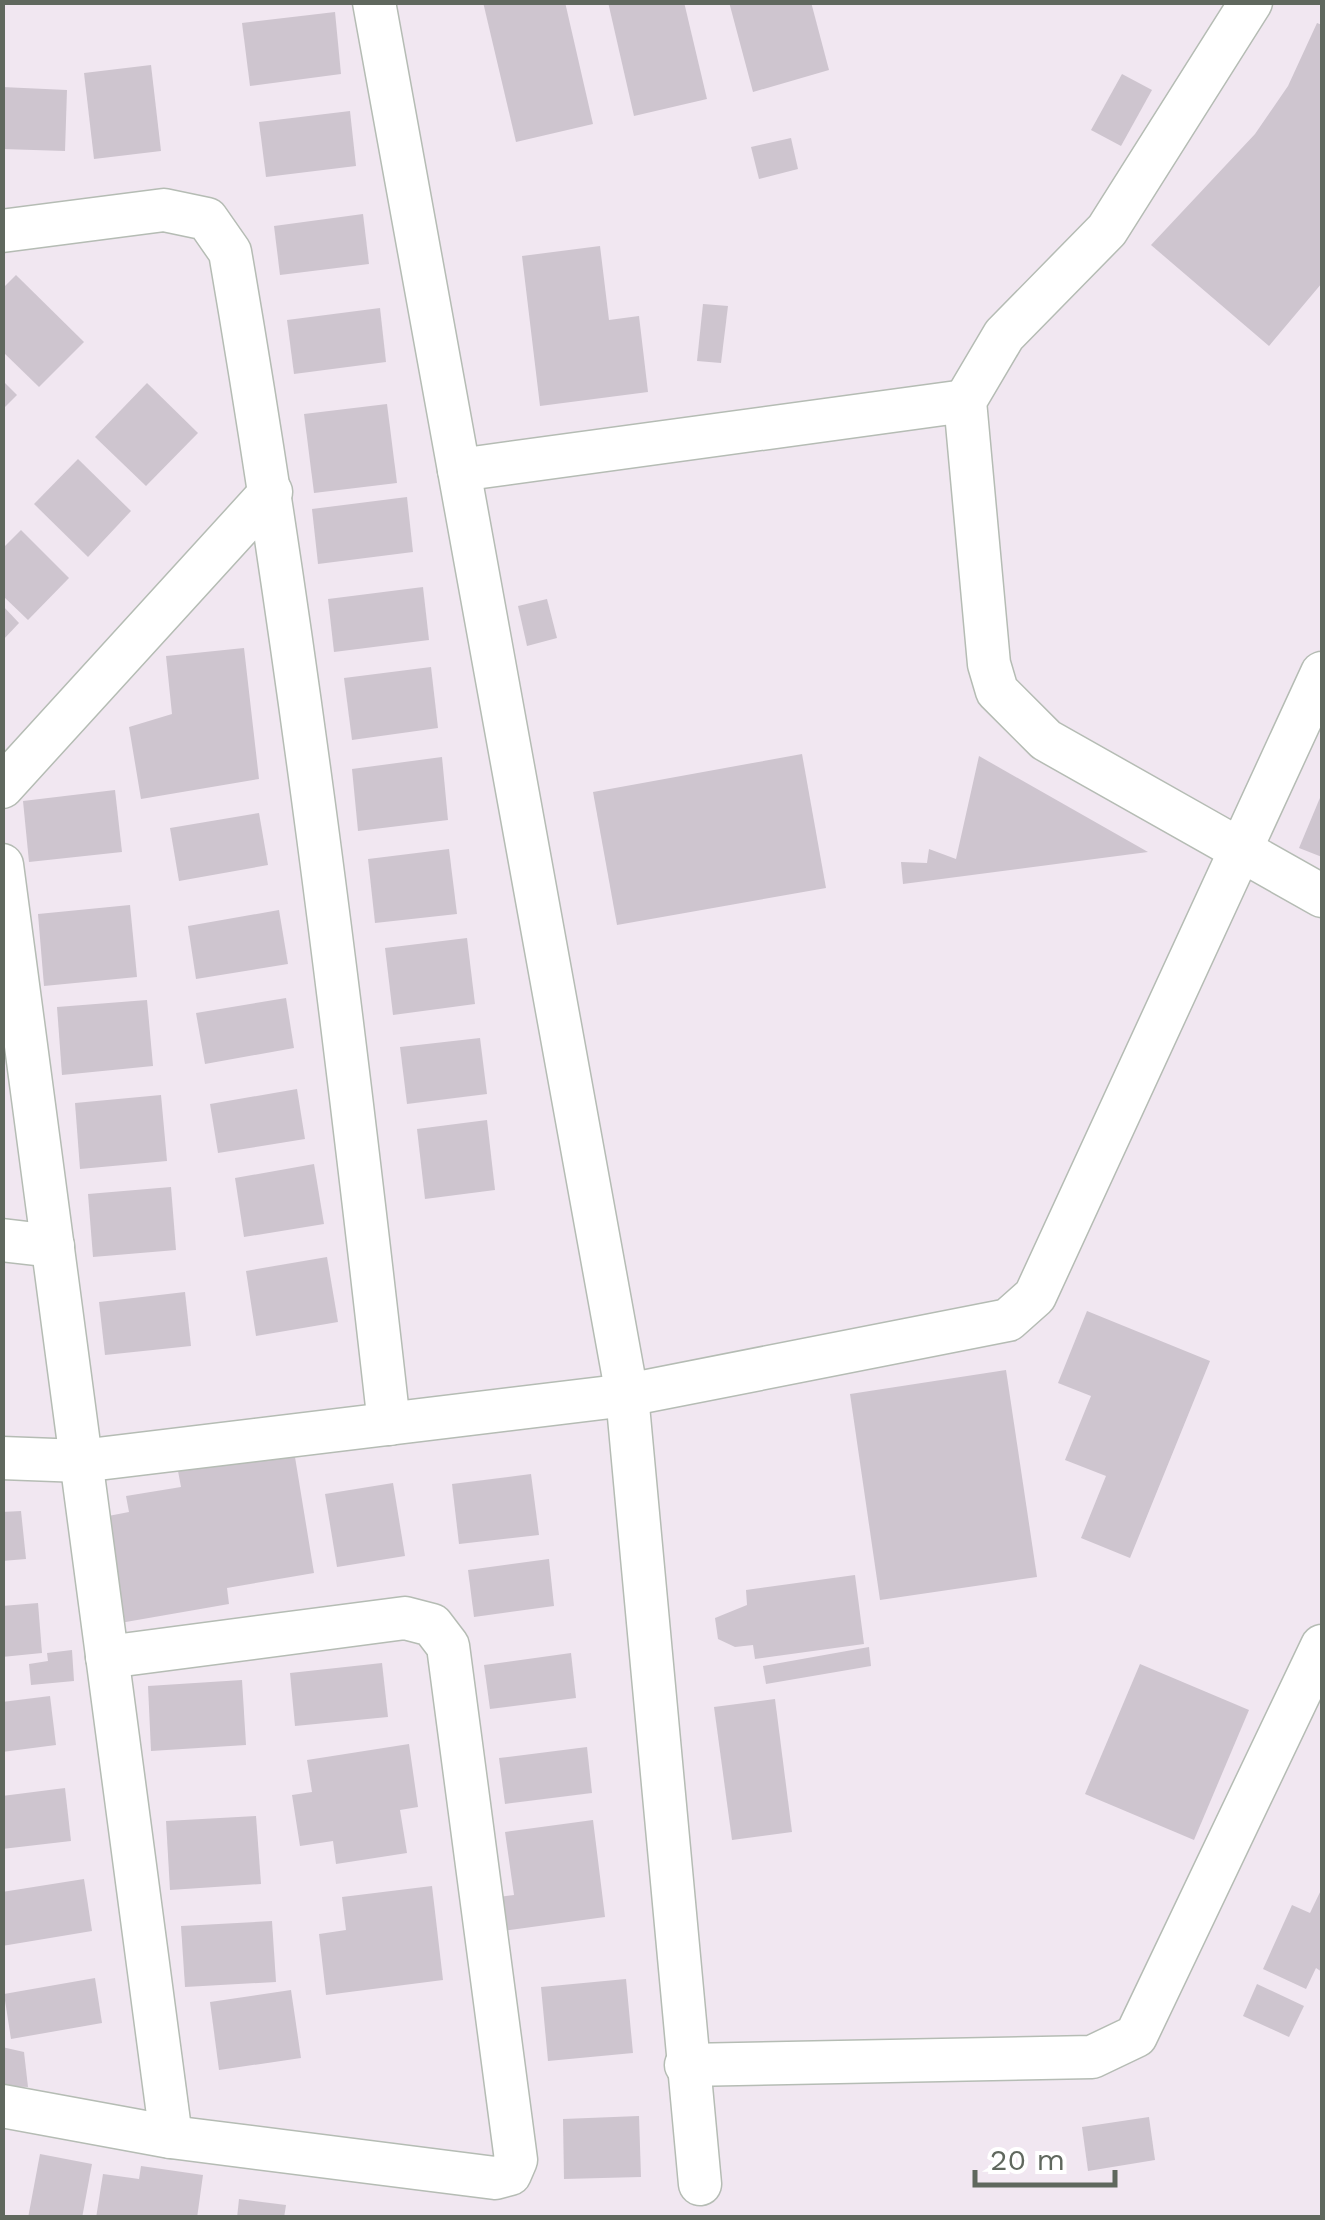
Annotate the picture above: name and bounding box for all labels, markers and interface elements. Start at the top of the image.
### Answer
scale bar [975,2125,1115,2187]
text: 20 m [990,2142,1065,2177]

